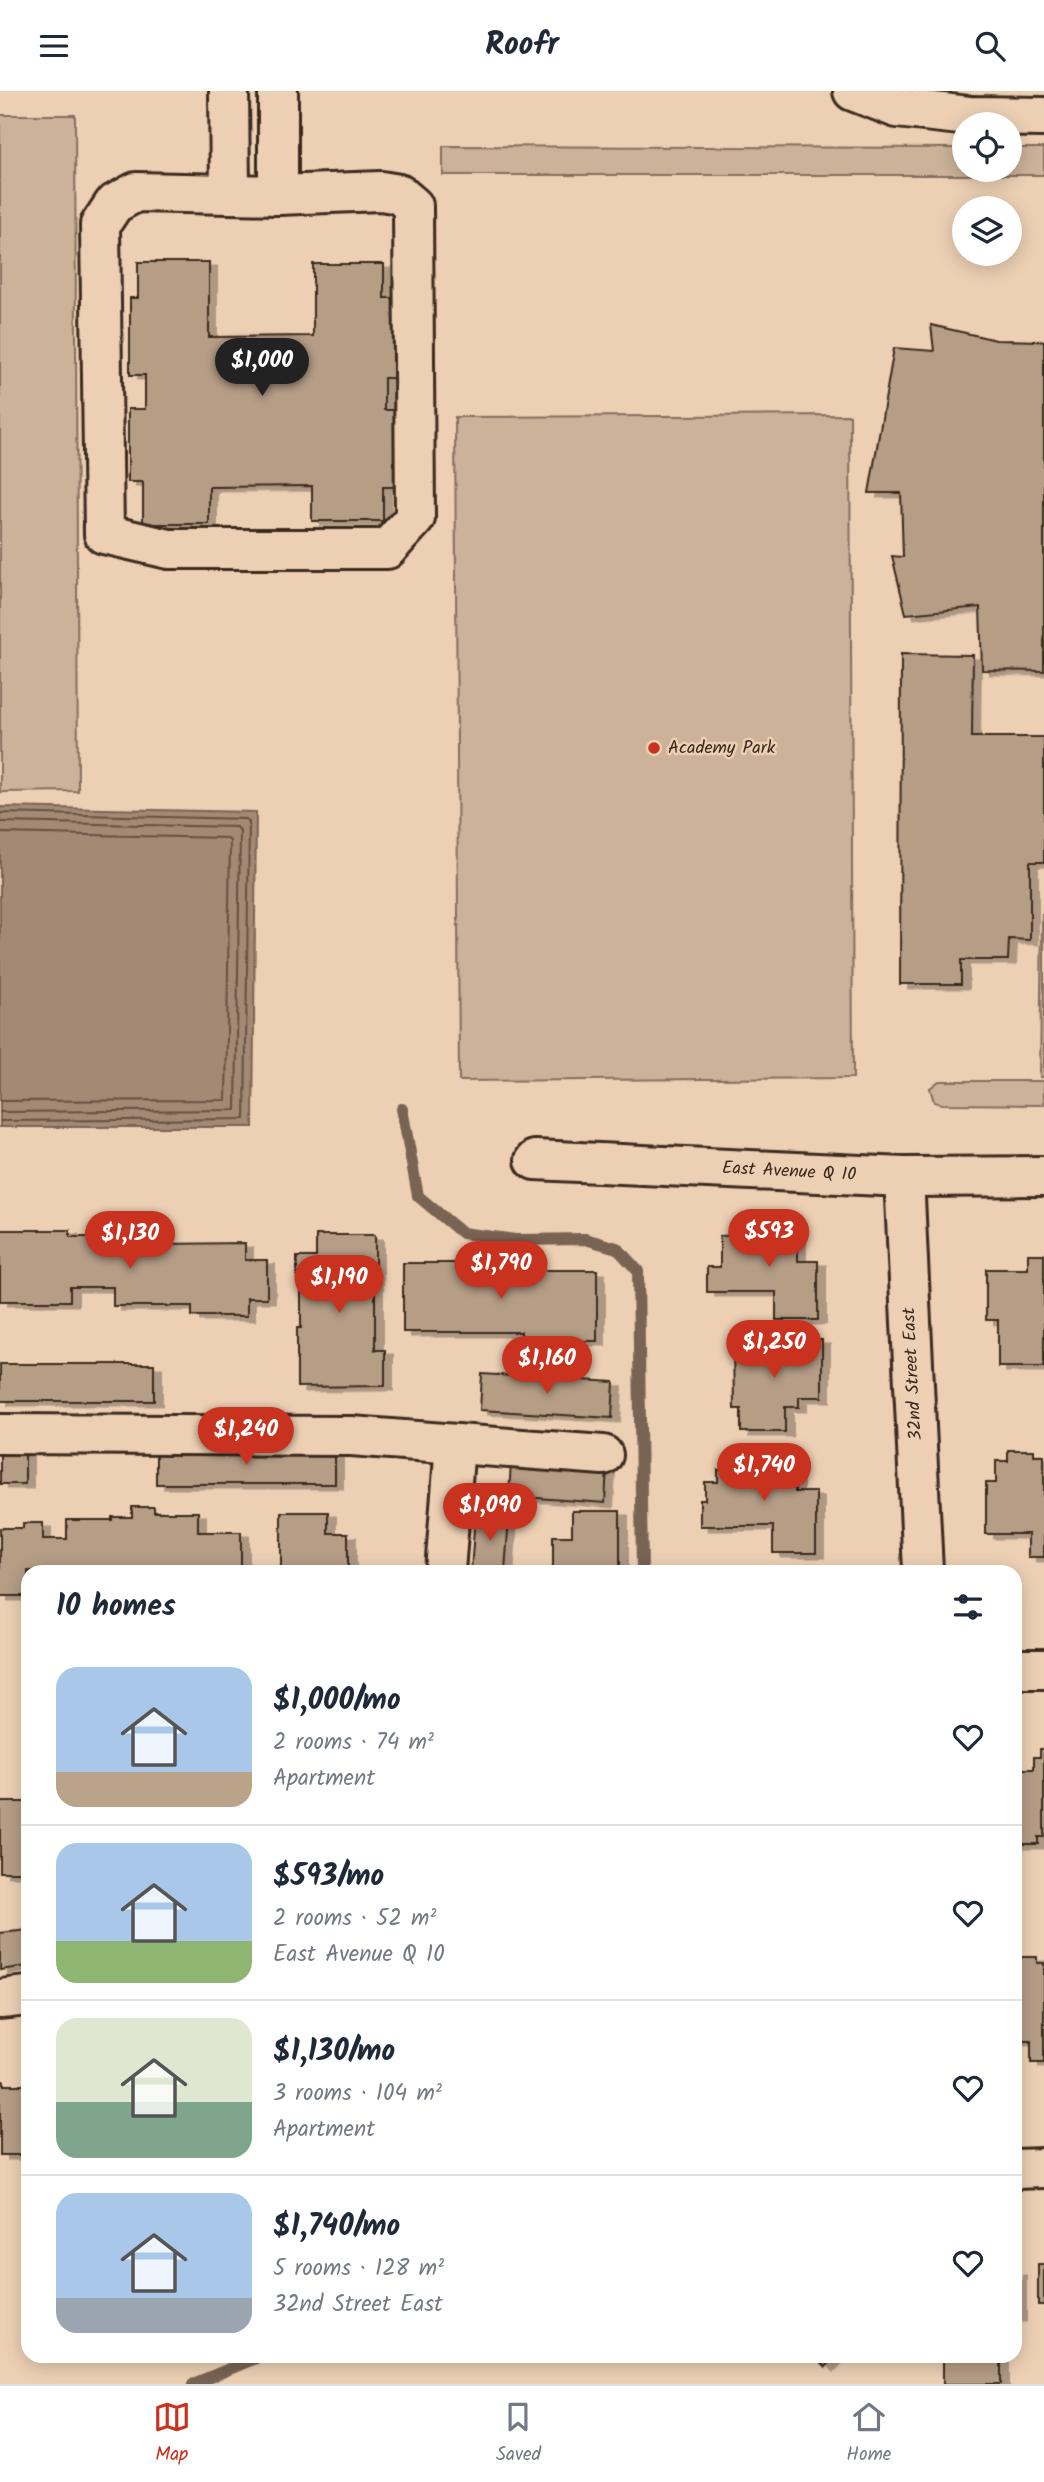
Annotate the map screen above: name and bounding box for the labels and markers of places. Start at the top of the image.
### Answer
pin: $1,000 [205,338,319,398]
place label: Academy Park [668,734,776,763]
marker: Academy Park [646,740,662,756]
pin: $593 [728,1209,810,1269]
pin: $1,130 [73,1211,187,1271]
pin: $1,790 [444,1241,558,1301]
pin: $1,190 [282,1255,396,1315]
pin: $1,250 [717,1321,831,1380]
pin: $1,160 [490,1337,604,1396]
pin: $1,240 [189,1407,303,1467]
pin: $1,740 [707,1443,821,1503]
pin: $1,090 [433,1483,547,1543]

